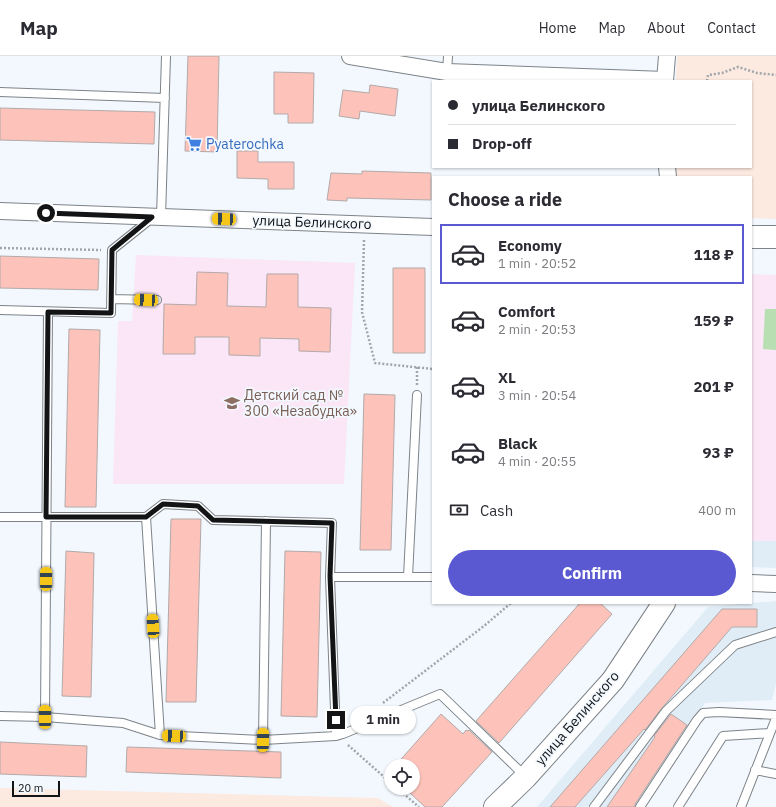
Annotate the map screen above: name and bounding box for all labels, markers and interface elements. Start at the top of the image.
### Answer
text: Map [20,16,58,40]
text: Home [539,19,576,37]
text: Map [598,19,625,37]
text: About [647,19,685,37]
text: Contact [707,19,756,37]
text: улица Белинского [472,96,605,115]
text: Drop-off [472,134,532,153]
supermarket icon: Pyaterochka [185,135,203,153]
place label: Pyaterochka [206,135,285,153]
text: Choose a ride [448,188,562,211]
route start [37,204,55,222]
street label: улица Белинского [252,211,372,233]
car [212,213,236,225]
icon: car [450,236,486,272]
text: Economy [498,236,562,255]
text: 118 ₽ [694,245,734,264]
text: 1 min · 20:52 [498,255,576,272]
car [134,293,158,307]
icon: car [450,302,486,338]
text: Comfort [498,302,555,321]
text: 159 ₽ [694,311,734,330]
text: 2 min · 20:53 [498,321,576,338]
icon: car [450,368,486,404]
text: XL [498,368,516,387]
text: 201 ₽ [694,377,734,396]
place label: Детский сад № 300 «Незабудка» [244,386,357,420]
text: 3 min · 20:54 [498,387,576,404]
school or university icon: Детский сад № 300 «Незабудка» [223,394,241,412]
icon: car [450,434,486,470]
text: Black [498,434,538,453]
text: 93 ₽ [703,443,734,462]
text: 4 min · 20:55 [498,453,576,470]
icon: cash [448,499,470,521]
text: Cash [480,501,513,520]
text: 400 m [698,502,736,519]
button: Confirm [448,550,736,596]
car [40,567,52,591]
car [146,614,160,638]
street label: улица Белинского [531,667,623,769]
car [39,705,51,729]
callout: 1 min [350,706,416,734]
route end [327,711,345,729]
text: 1 min [366,711,400,728]
car [257,728,269,752]
car [162,729,186,743]
map controls [384,759,420,795]
button: locate [384,759,420,795]
scale bar [12,779,60,798]
text: 20 m [18,781,43,795]

